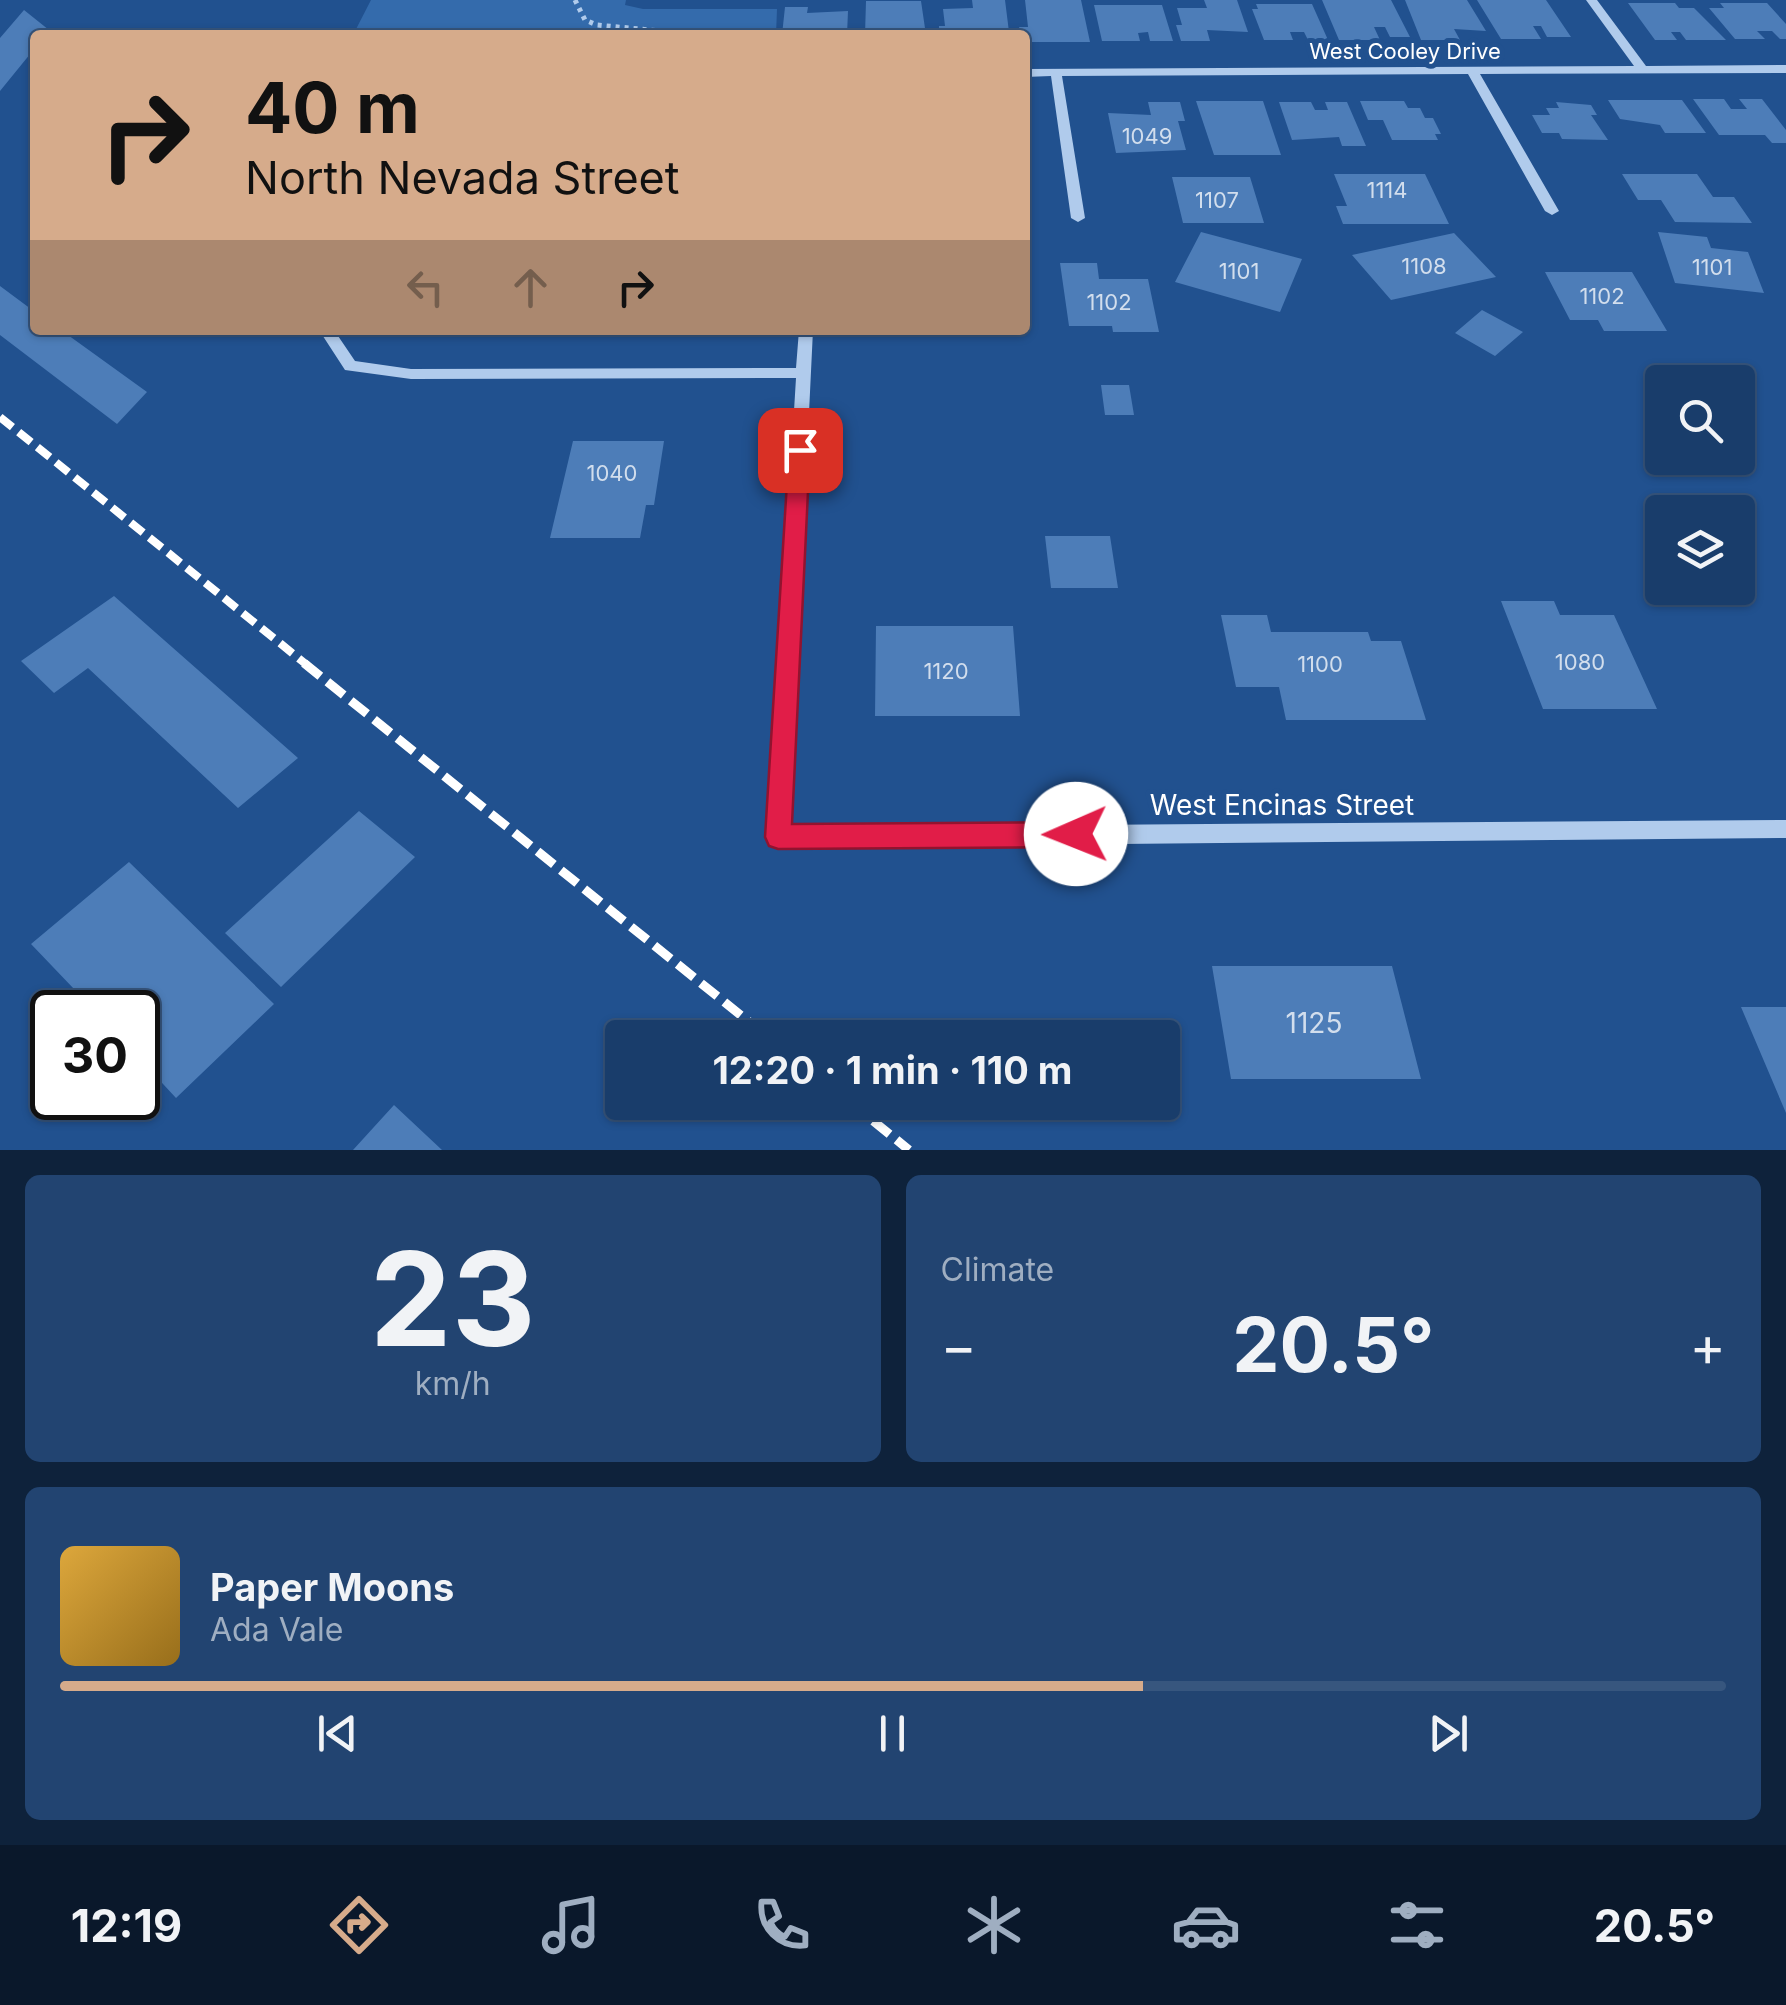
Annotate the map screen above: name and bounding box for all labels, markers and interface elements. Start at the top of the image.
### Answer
street label: West Cooley Drive [1309,38,1501,64]
text: 40 m [245,65,420,150]
icon: right [80,70,210,200]
house number: 1049 [1122,123,1172,149]
text: North Nevada Street [245,150,680,205]
house number: 1114 [1366,177,1408,203]
house number: 1107 [1195,187,1239,213]
house number: 1108 [1401,253,1447,279]
house number: 1101 [1692,254,1732,280]
house number: 1101 [1219,258,1259,284]
icon: left [398,260,453,315]
icon: ahead [503,260,558,315]
icon: right [608,260,663,315]
house number: 1102 [1579,283,1625,309]
house number: 1102 [1086,289,1132,315]
map controls [1645,365,1755,605]
button: search [1645,365,1755,475]
pin [758,408,843,493]
icon: arrive [773,423,828,478]
house number: 1040 [587,460,637,486]
button: layers [1645,495,1755,605]
house number: 1080 [1555,649,1605,675]
house number: 1100 [1297,651,1343,677]
house number: 1120 [923,658,969,684]
position arrow [1024,782,1128,886]
street label: West Encinas Street [1150,788,1414,822]
speed limit sign: 30 [30,990,160,1120]
house number: 1125 [1286,1006,1342,1040]
text: 12:20 · 1 min · 110 m [712,1047,1073,1093]
text: 23 [370,1220,536,1377]
text: Climate [941,1250,1054,1289]
text: 20.5° [1232,1299,1434,1390]
text: − [941,1313,977,1379]
text: + [1690,1313,1726,1379]
text: km/h [415,1364,491,1403]
text: Paper Moons [210,1564,454,1610]
text: Ada Vale [210,1610,343,1649]
icon: previous [310,1706,365,1761]
icon: pause [865,1706,920,1761]
icon: next [1421,1706,1476,1761]
icon: directions [324,1890,394,1960]
icon: music [536,1890,606,1960]
icon: phone [747,1890,817,1960]
icon: climate [959,1890,1029,1960]
icon: car [1171,1890,1241,1960]
icon: filters [1382,1890,1452,1960]
text: 12:19 [71,1898,182,1953]
text: 20.5° [1594,1898,1715,1953]

